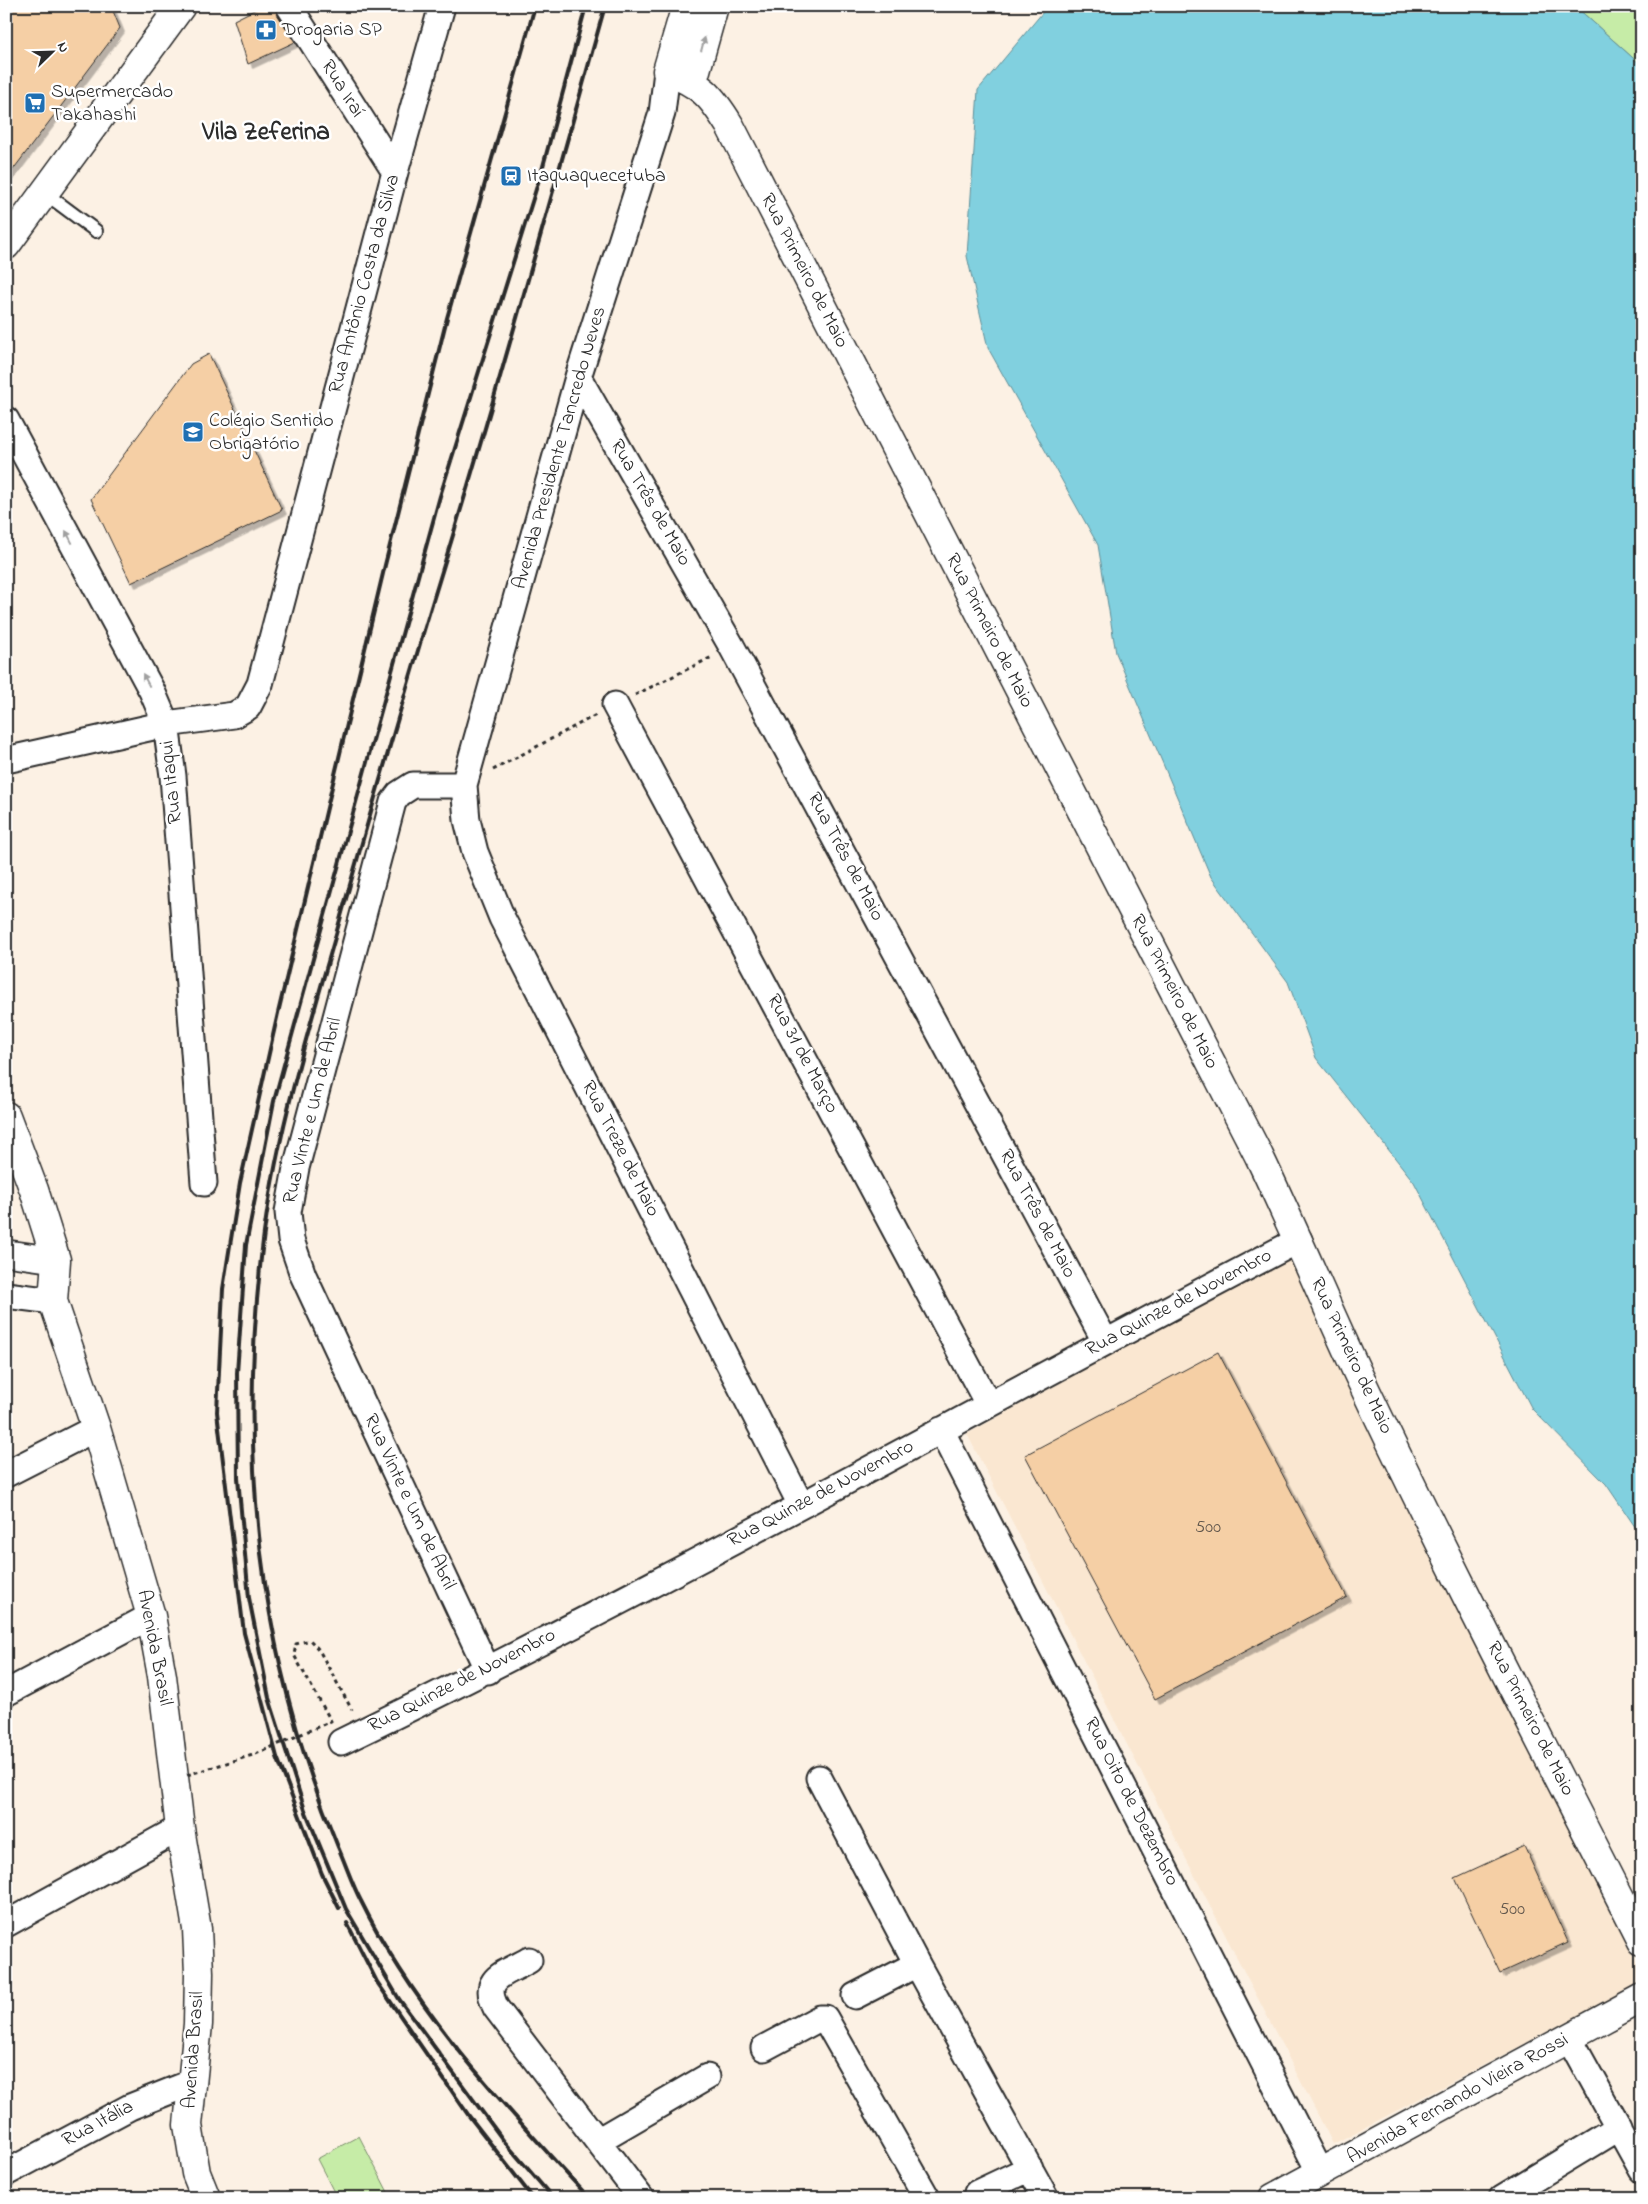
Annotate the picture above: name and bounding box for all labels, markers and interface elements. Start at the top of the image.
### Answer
place label: Drogaria SP [281,16,383,46]
pharmacy icon: Drogaria SP [254,18,278,42]
north arrow [28,28,78,78]
one-way arrow [700,36,708,51]
text: N [51,39,74,56]
street label: Rua Iraí [313,54,371,124]
place label: Supermercado Takahashi [51,78,173,130]
supermarket icon: Supermercado Takahashi [23,91,47,115]
district label: Vila Zeferina [201,115,330,151]
place label: Itaquaquecetuba [527,162,666,191]
station icon: Itaquaquecetuba [499,164,523,188]
street label: Rua Antônio Costa da Silva [322,171,408,397]
street label: Rua Primeiro de Maio [752,189,856,353]
street label: Avenida Presidente Tancredo Neves [506,303,614,593]
place label: Colégio Sentido Obrigatório [209,407,334,460]
school or university icon: Colégio Sentido Obrigatório [181,420,205,444]
street label: Rua Três de Maio [602,434,698,572]
one-way arrow [65,529,73,544]
street label: Rua Primeiro de Maio [937,549,1041,713]
one-way arrow [141,673,150,687]
street label: Rua Itaqui [153,739,191,825]
street label: Rua Três de Maio [799,787,891,927]
street label: Rua Primeiro de Maio [1122,910,1226,1074]
street label: Rua 31 de Março [758,989,846,1119]
street label: Rua Vinte e Um de Abril [276,1015,350,1207]
street label: Rua Treze de Maio [573,1076,667,1222]
street label: Rua Três de Maio [991,1144,1083,1284]
street label: Rua Quinze de Novembro [1081,1242,1277,1364]
street label: Rua Primeiro de Maio [1302,1273,1400,1439]
street label: Rua Vinte e Um de Abril [355,1409,463,1595]
street label: Rua Quinze de Novembro [723,1433,919,1555]
house number: 500 [1195,1515,1221,1541]
street label: Avenida Brasil [129,1587,179,1709]
street label: Rua Quinze de Novembro [363,1621,561,1741]
street label: Rua Primeiro de Maio [1478,1637,1582,1801]
street label: Rua Oito de Dezembro [1076,1713,1186,1891]
house number: 500 [1499,1897,1525,1923]
street label: Avenida Brasil [175,1990,213,2110]
street label: Avenida Fernando Vieira Rossi [1342,2026,1574,2172]
street label: Rua Itália [57,2093,139,2155]

